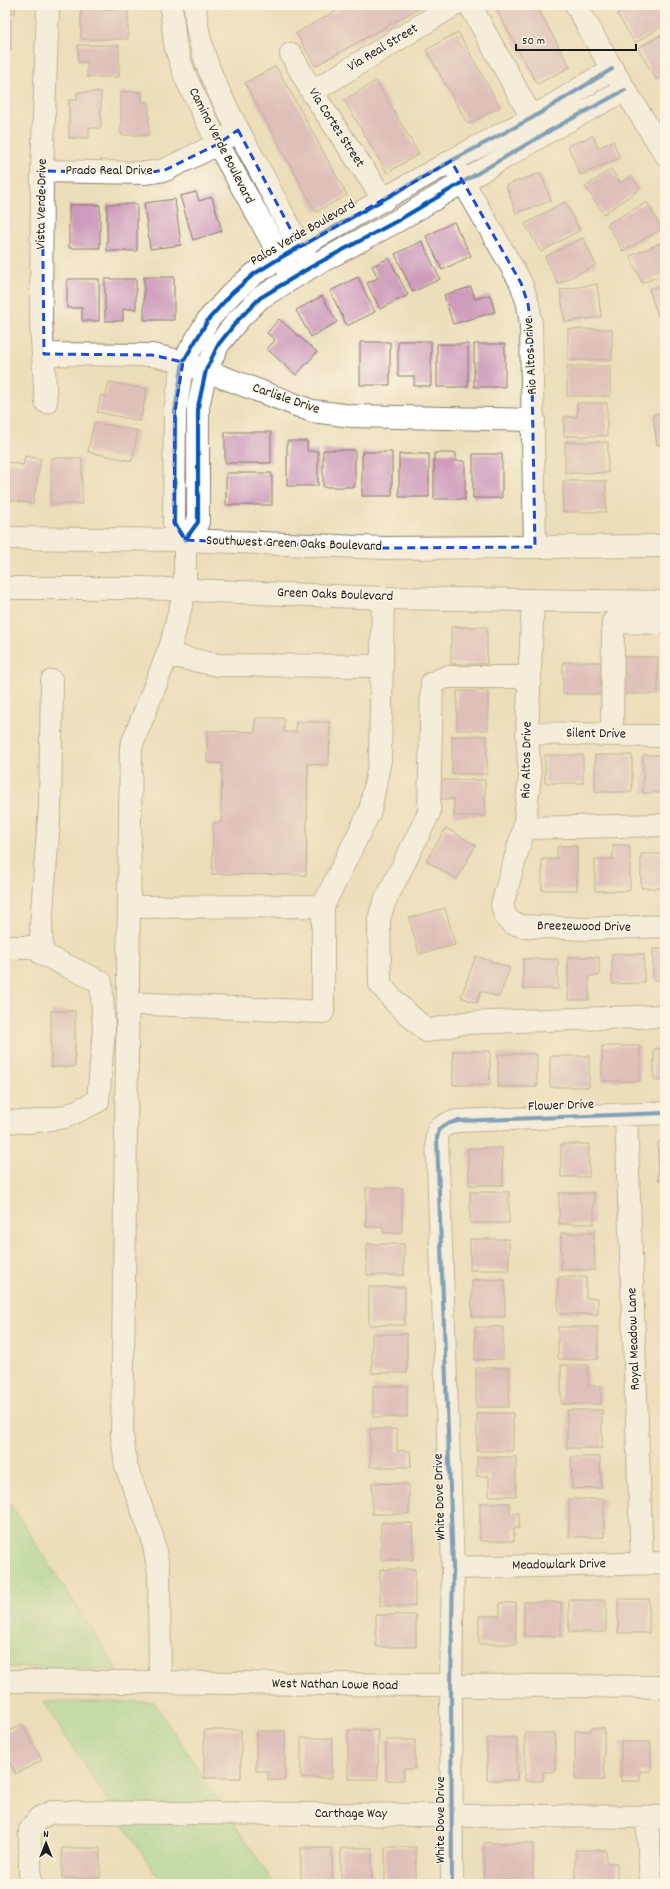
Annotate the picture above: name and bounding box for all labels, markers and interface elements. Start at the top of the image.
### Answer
street label: Via Real Street [344,19,422,77]
scale bar [516,26,636,52]
text: 50 m [522,33,545,50]
street label: Camino Verde Boulevard [183,84,259,208]
street label: Via Cortez Street [303,84,369,172]
street label: Vista Verde Drive [31,158,53,250]
street label: Prado Real Drive [65,161,153,181]
street label: Palos Verde Boulevard [247,195,359,271]
street label: Rio Altos Drive [519,317,543,395]
street label: Carlisle Drive [250,378,322,420]
street label: Southwest Green Oaks Boulevard [206,531,382,557]
street label: Green Oaks Boulevard [277,583,393,607]
street label: Rio Altos Drive [516,721,538,799]
street label: Silent Drive [566,723,626,745]
street label: Breezewood Drive [537,916,631,938]
street label: Flower Drive [527,1095,595,1117]
street label: Royal Meadow Lane [622,1287,646,1391]
street label: White Dove Drive [428,1453,452,1541]
street label: Meadowlark Drive [512,1554,606,1576]
street label: West Nathan Lowe Road [272,1674,398,1696]
street label: White Dove Drive [431,1776,451,1864]
street label: Carthage Way [315,1804,388,1824]
north arrow [26,1823,66,1863]
text: N [43,1827,49,1843]

